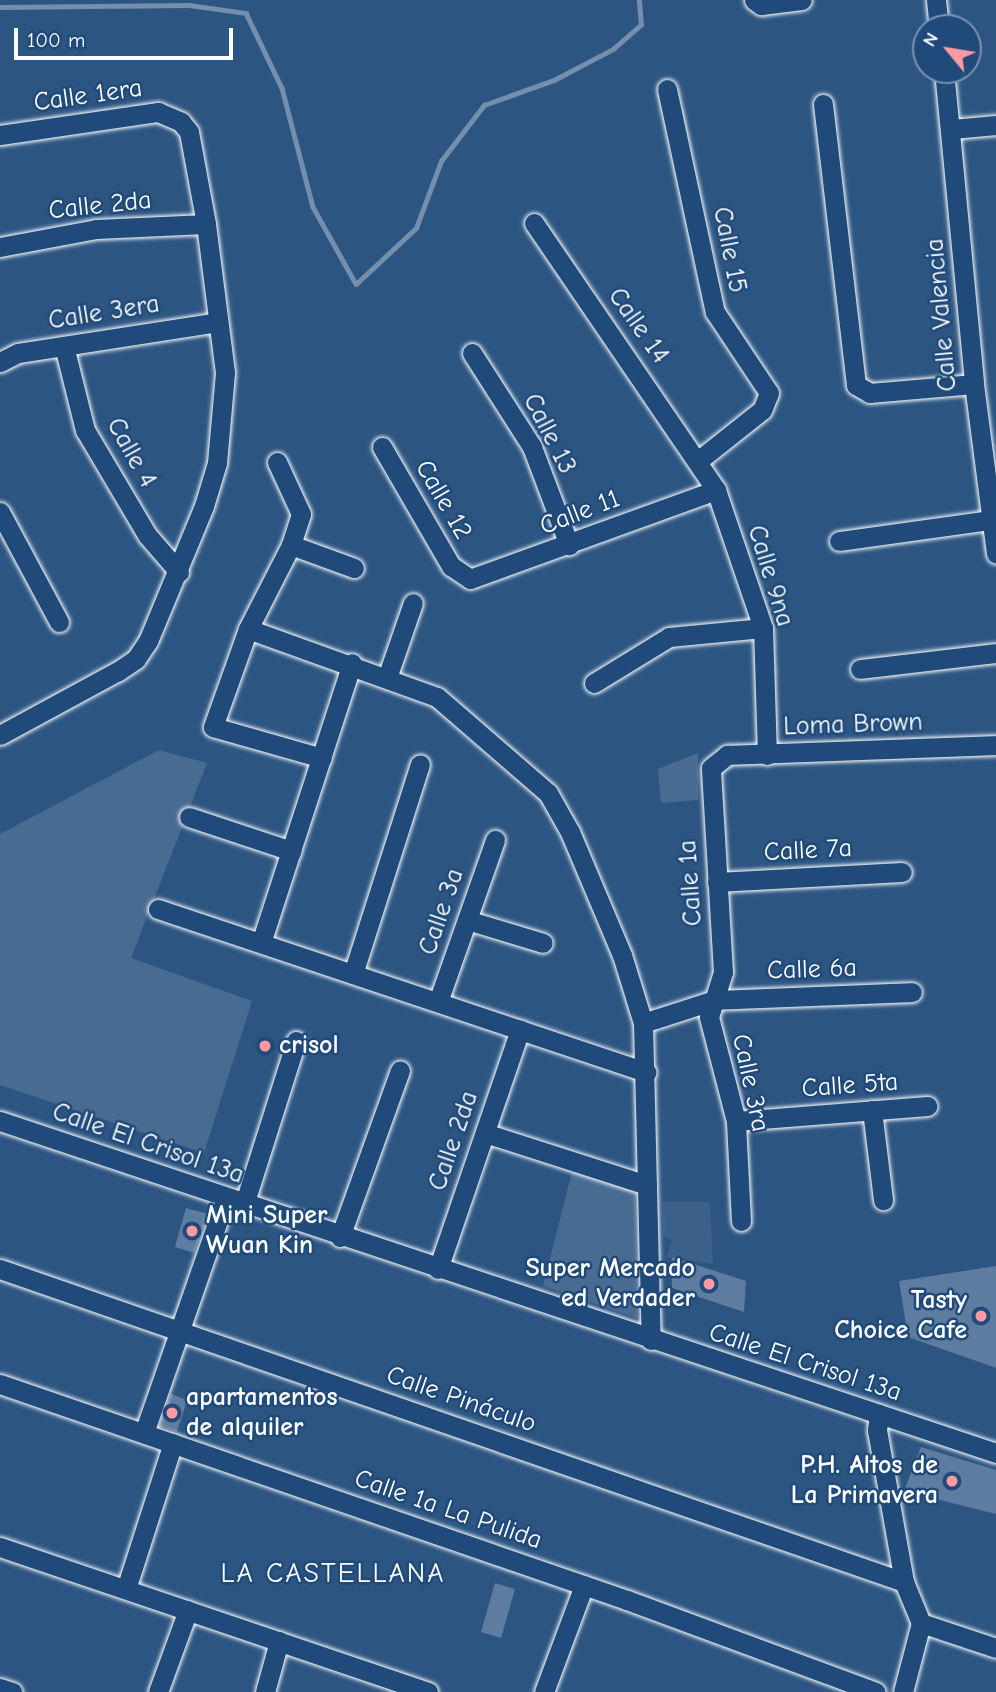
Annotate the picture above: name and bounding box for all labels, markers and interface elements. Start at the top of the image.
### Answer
scale bar [18,14,236,58]
north arrow [912,14,982,84]
text: 100 m [27,28,85,52]
text: N [918,29,943,50]
street label: Calle 1era [32,73,144,119]
street label: Calle 2da [47,185,153,227]
street label: Calle 15 [705,204,753,296]
street label: Calle Valencia [920,237,964,393]
street label: Calle 14 [601,282,675,370]
street label: Calle 3era [46,289,162,337]
street label: Calle 13 [516,389,582,479]
street label: Calle 4 [99,413,163,493]
street label: Calle 12 [408,455,478,545]
street label: Calle 11 [536,484,624,542]
street label: Calle 9na [740,522,800,630]
street label: Loma Brown [783,707,923,743]
street label: Calle 7a [763,833,853,869]
street label: Calle 1a [672,839,710,927]
street label: Calle 3a [413,865,471,959]
street label: Calle 6a [766,953,858,987]
place label: crisol [279,1030,339,1062]
street label: Calle 3ra [724,1031,776,1135]
marker: crisol [257,1038,273,1054]
street label: Calle 5ta [801,1067,899,1105]
street label: Calle 2da [422,1087,486,1195]
street label: Calle El Crisol 13a [48,1097,248,1191]
place label: Mini Super Wuan Kin [206,1200,327,1262]
marker: Mini Super Wuan Kin [184,1223,200,1239]
place label: Super Mercado ed Verdader [525,1253,695,1314]
marker: Super Mercado ed Verdader [701,1276,717,1292]
place label: Tasty Choice Cafe [834,1285,967,1346]
marker: Tasty Choice Cafe [973,1308,989,1324]
street label: Calle El Crisol 13a [705,1317,905,1409]
street label: Calle Pináculo [382,1360,540,1440]
place label: apartamentos de alquiler [186,1382,338,1444]
marker: apartamentos de alquiler [164,1405,180,1421]
place label: P.H. Altos de La Primavera [791,1450,938,1512]
street label: Calle 1a La Pulida [350,1463,546,1557]
marker: P.H. Altos de La Primavera [944,1473,960,1489]
district label: LA CASTELLANA [222,1556,444,1590]

